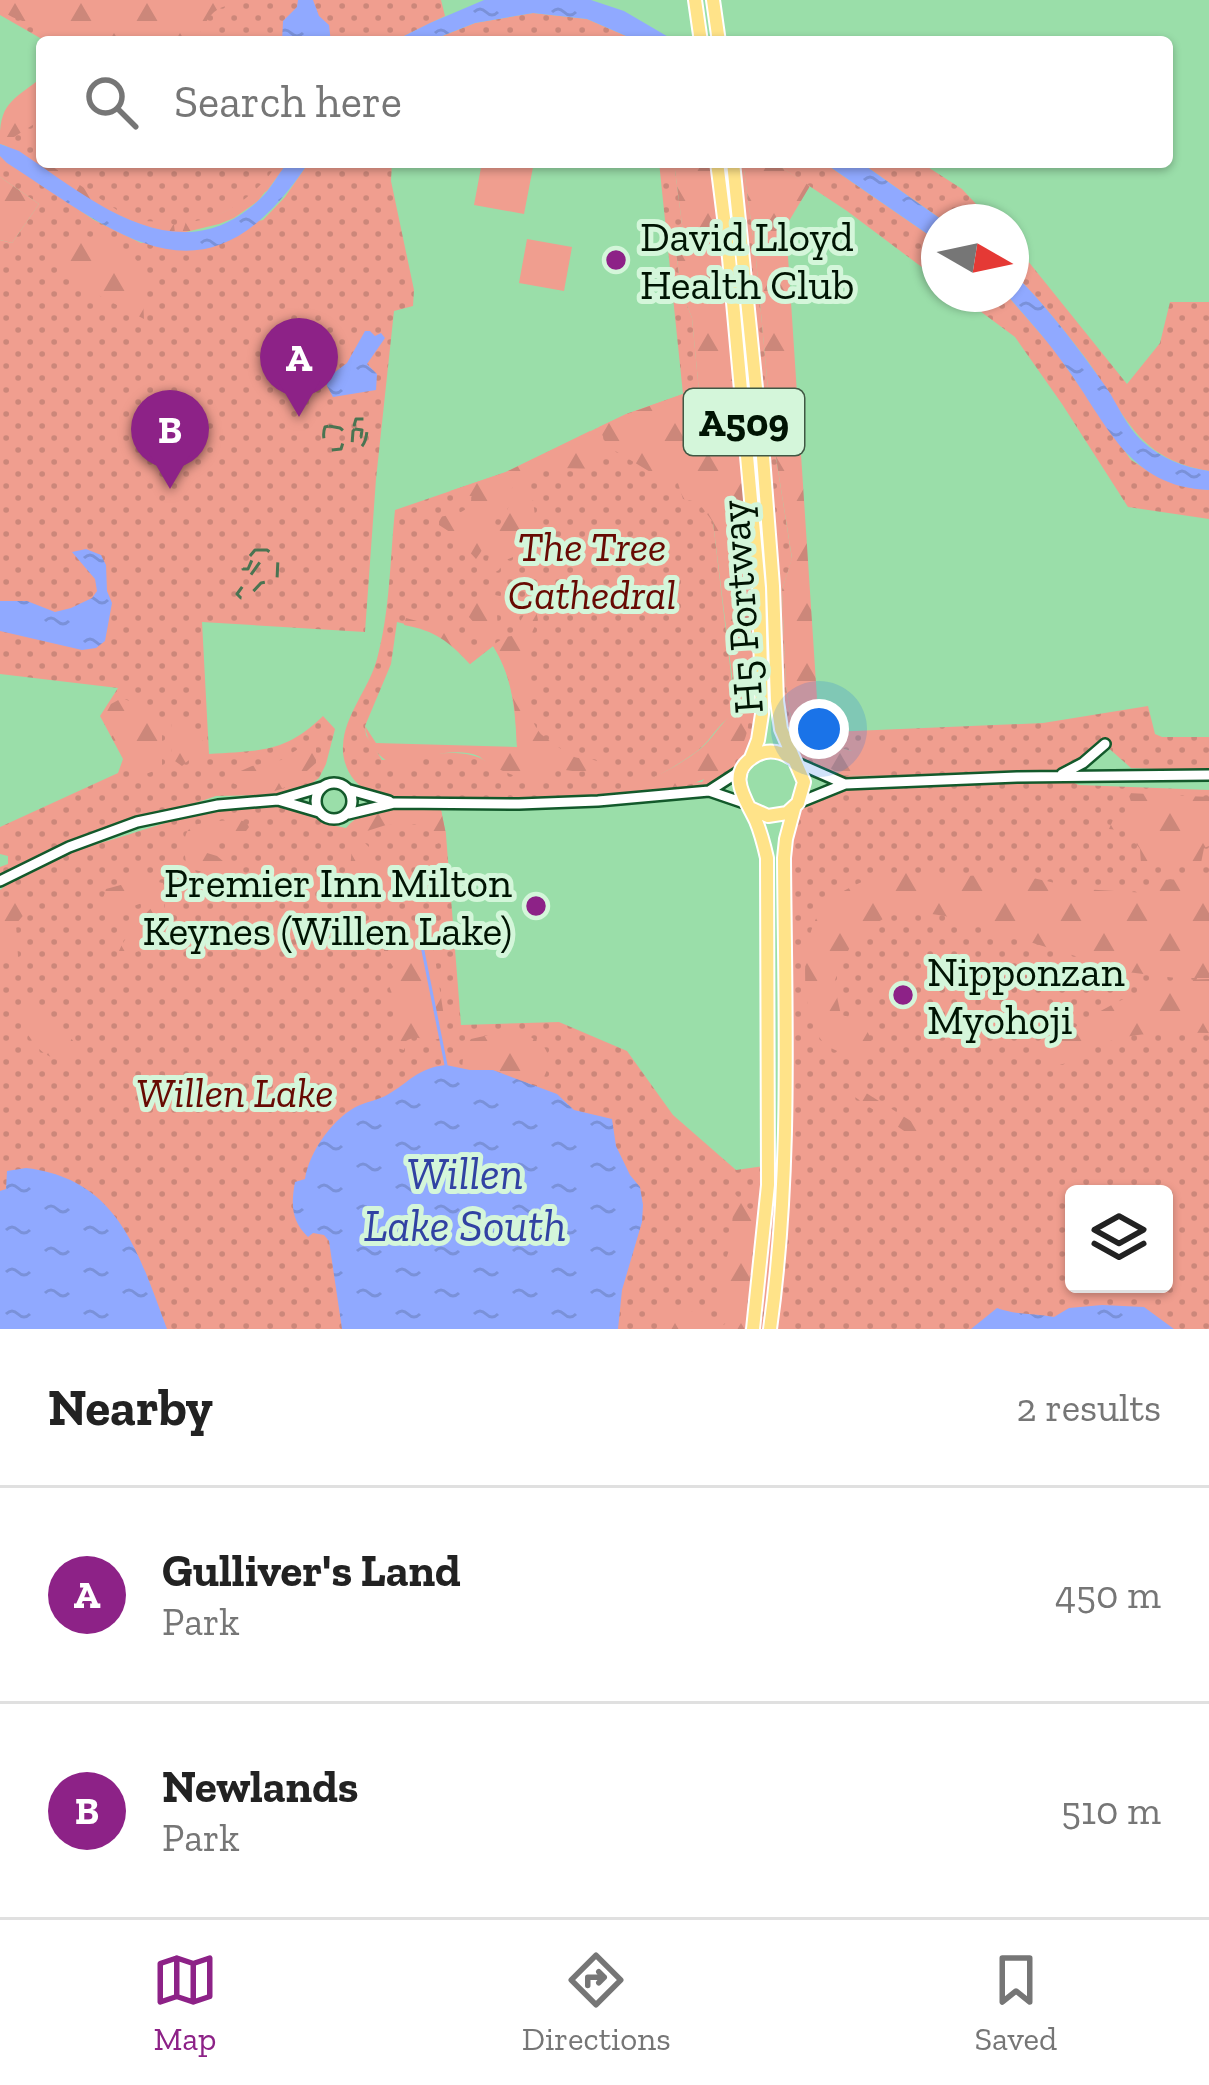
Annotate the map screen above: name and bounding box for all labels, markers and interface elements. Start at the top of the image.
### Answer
search box [36,36,1173,168]
icon: search [78,69,144,135]
text: Search here [174,75,402,129]
north arrow [921,204,1029,312]
place label: David Lloyd Health Club [640,211,854,310]
marker: David Lloyd Health Club [603,247,629,273]
pin: A [260,318,338,417]
road number: A509 [684,389,804,455]
pin: B [131,390,209,489]
street label: H5 Portway [708,498,774,715]
park label: The Tree Cathedral [508,521,676,620]
your location [789,699,849,759]
place label: Premier Inn Milton Keynes (Willen Lake) [142,857,512,956]
marker: Premier Inn Milton Keynes (Willen Lake) [523,893,549,919]
place label: Nipponzan Myohoji [927,946,1125,1045]
marker: Nipponzan Myohoji [890,982,916,1008]
park label: Willen Lake [136,1067,334,1118]
water label: Willen Lake South [364,1147,566,1253]
map controls [1065,1185,1173,1293]
button: layers [1065,1185,1173,1293]
text: Nearby [48,1377,213,1438]
text: 2 results [1016,1384,1161,1431]
text: Gulliver's Land [162,1544,461,1598]
text: A [74,1571,100,1618]
text: 450 m [1055,1571,1161,1618]
text: Park [162,1598,239,1645]
text: Newlands [162,1760,359,1814]
text: B [75,1787,99,1834]
text: 510 m [1061,1787,1161,1834]
text: Park [162,1814,239,1861]
tab: Map [152,1947,218,2058]
tab: Directions [522,1947,671,2058]
tab: Saved [974,1947,1057,2058]

